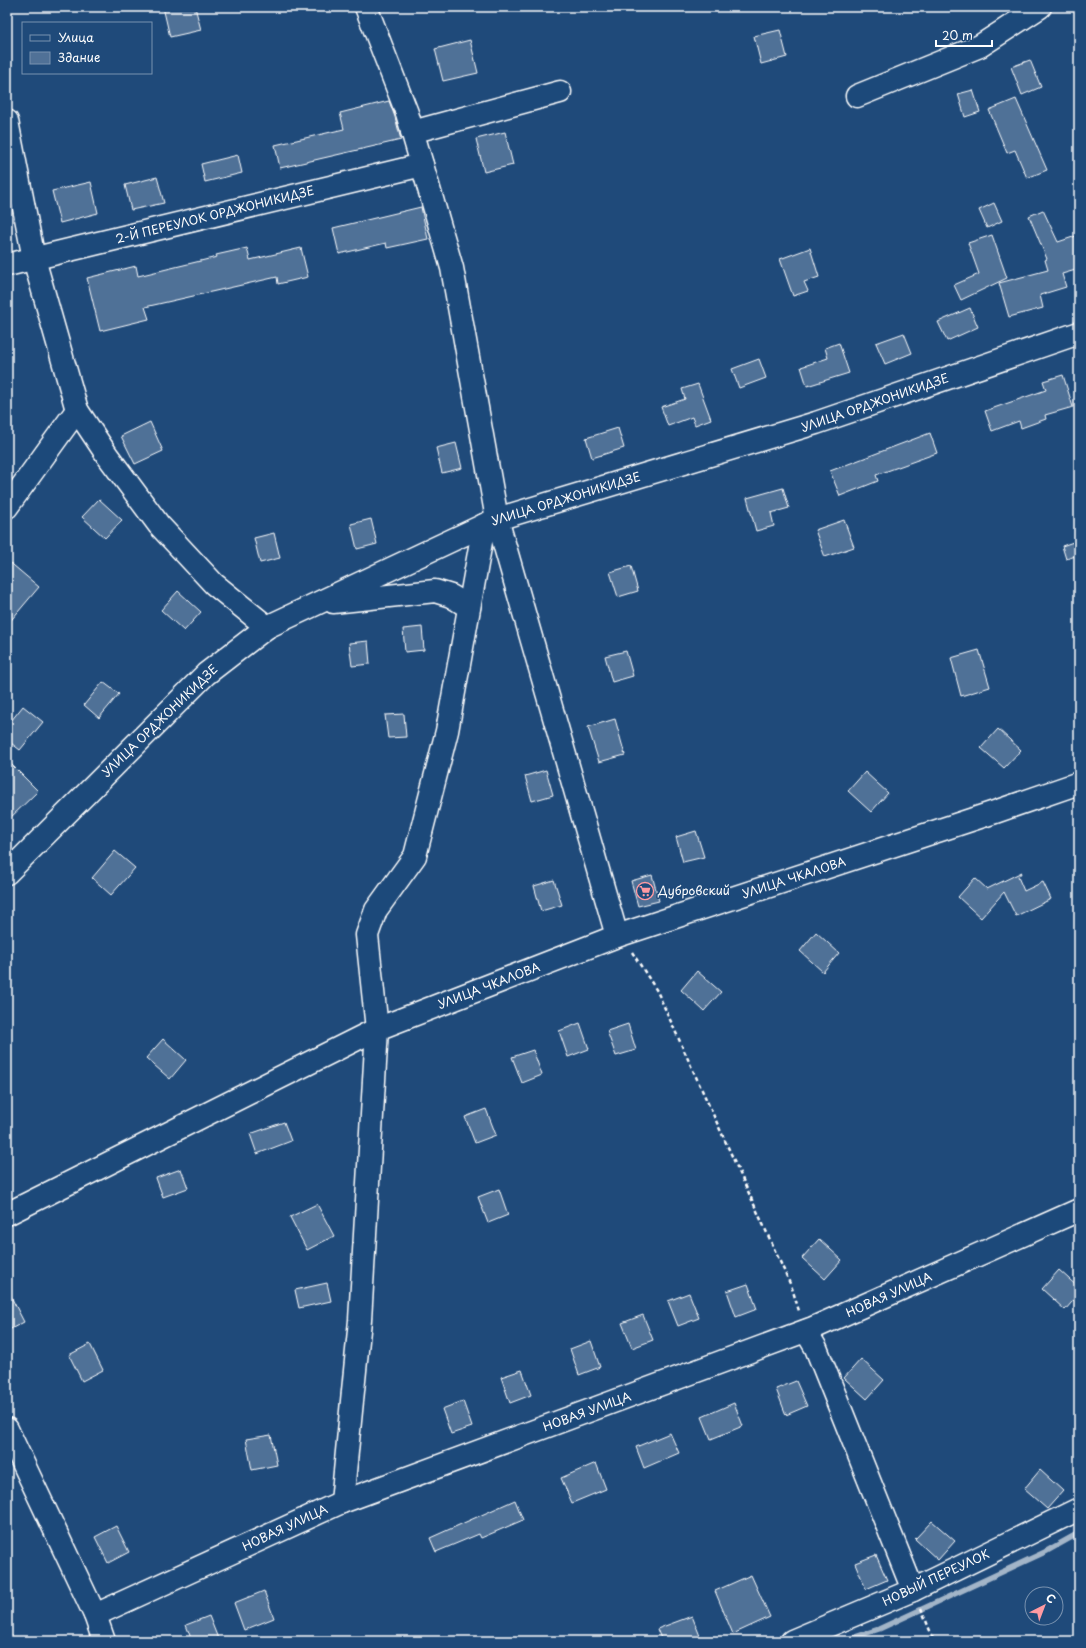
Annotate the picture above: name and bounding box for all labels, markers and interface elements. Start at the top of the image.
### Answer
legend [22,22,152,74]
scale bar [936,22,992,48]
text: 20 m [942,26,973,44]
text: Улица [58,28,94,46]
text: Здание [58,48,100,66]
street label: 2-Й ПЕРЕУЛОК ОРДЖОНИКИДЗЕ [114,181,316,247]
street label: УЛИЦА ОРДЖОНИКИДЗЕ [798,368,951,436]
street label: УЛИЦА ОРДЖОНИКИДЗЕ [489,467,643,529]
street label: УЛИЦА ОРДЖОНИКИДЗЕ [97,660,222,781]
street label: УЛИЦА ЧКАЛОВА [740,852,848,902]
supermarket icon: Дубровский [635,881,655,901]
place label: Дубровский [657,881,730,899]
street label: УЛИЦА ЧКАЛОВА [435,957,543,1013]
street label: НОВАЯ УЛИЦА [843,1267,935,1321]
street label: НОВАЯ УЛИЦА [540,1387,633,1435]
street label: НОВАЯ УЛИЦА [239,1499,330,1555]
street label: НОВЫЙ ПЕРЕУЛОК [879,1544,992,1610]
north arrow [1024,1586,1064,1626]
text: С [1042,1589,1060,1607]

